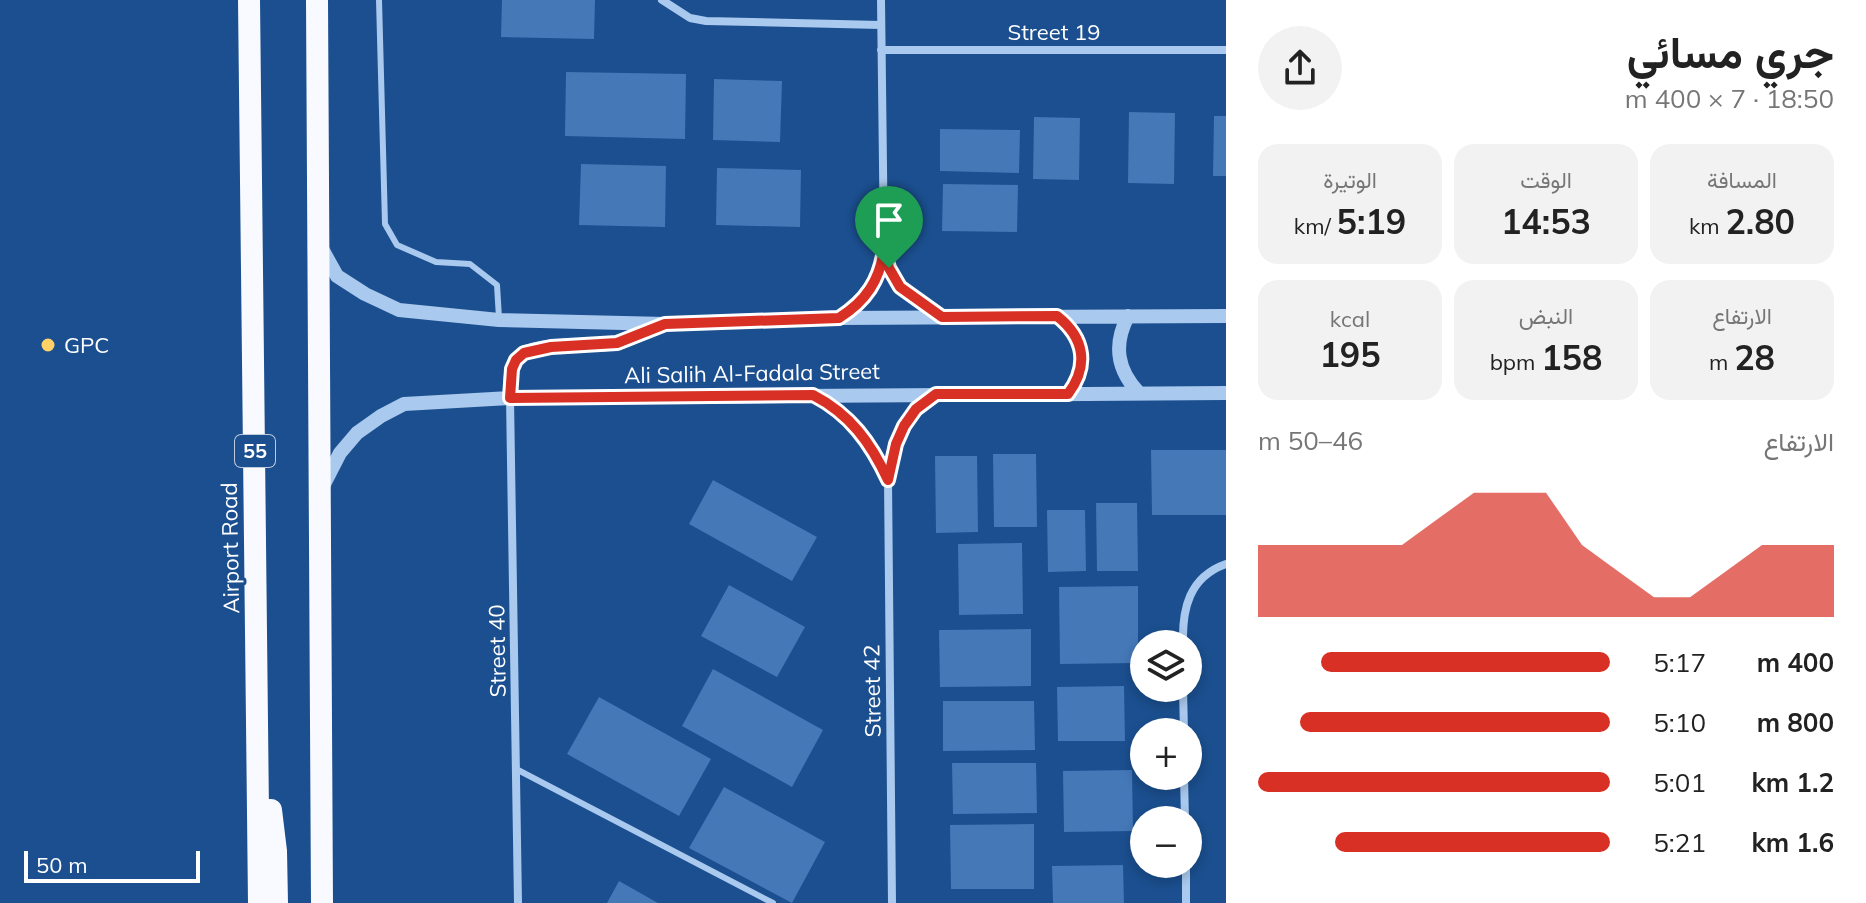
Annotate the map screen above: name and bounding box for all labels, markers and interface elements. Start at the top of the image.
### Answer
street label: Street 19 [1008,18,1100,46]
text: جري مسائي [1627,24,1834,79]
button: share [1258,26,1342,110]
text: 18:50 · 7 × 400 m [1625,82,1834,115]
text: الوتيرة [1323,166,1377,194]
text: الوقت [1520,166,1572,194]
text: المسافة [1707,166,1777,194]
pin [855,186,923,268]
icon: arrive [867,198,911,242]
text: 5:19 [1337,200,1406,243]
text: 14:53 [1501,200,1591,243]
text: 2.80 [1725,200,1795,243]
text: /km [1294,212,1337,240]
text: km [1689,212,1725,240]
text: النبض [1519,302,1573,330]
text: الارتفاع [1712,302,1772,330]
text: kcal [1330,305,1370,333]
place label: GPC [64,331,109,359]
text: 195 [1319,333,1381,376]
marker: GPC [39,336,57,354]
text: 158 [1541,336,1602,379]
text: 28 [1734,336,1775,379]
text: bpm [1490,348,1541,376]
text: m [1709,348,1734,376]
street label: Ali Salih Al-Fadala Street [624,357,880,389]
text: 46–50 m [1258,424,1363,457]
text: الارتفاع [1763,425,1834,458]
road number: 55 [235,435,275,467]
street label: Airport Road [215,482,245,614]
street label: Street 40 [482,604,512,698]
map controls [1130,630,1202,878]
button: layers [1130,630,1202,702]
street label: Street 42 [857,644,887,738]
text: 5:17 [1653,646,1706,679]
text: 400 m [1757,646,1834,679]
text: 5:10 [1653,706,1706,739]
text: 800 m [1757,706,1834,739]
button: + [1130,718,1202,790]
text: 5:01 [1653,766,1706,799]
text: 1.2 km [1751,766,1834,799]
button: − [1130,806,1202,878]
text: 5:21 [1653,826,1706,859]
text: 1.6 km [1751,826,1834,859]
scale bar [24,847,200,883]
text: 50 m [36,851,87,879]

